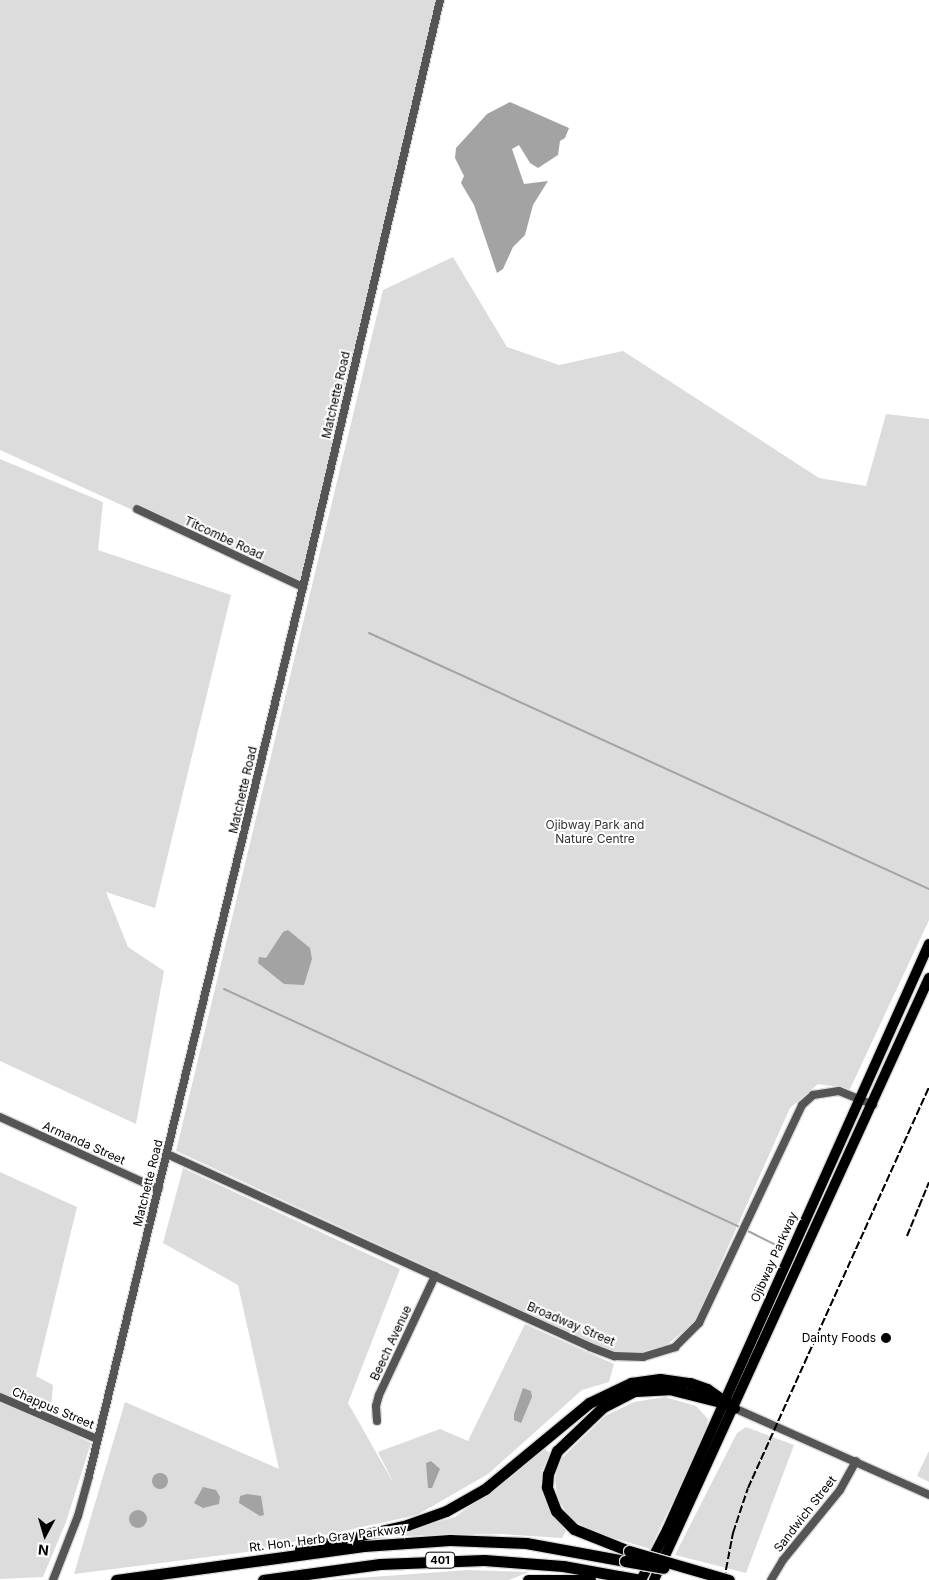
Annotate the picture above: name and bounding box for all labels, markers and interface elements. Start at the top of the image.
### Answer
street label: Matchette Road [319,350,353,440]
street label: Titcombe Road [182,513,266,563]
street label: Matchette Road [226,745,260,835]
park label: Ojibway Park and Nature Centre [546,818,644,846]
street label: Armanda Street [41,1118,127,1168]
street label: Matchette Road [130,1138,166,1228]
street label: Ojibway Parkway [748,1210,800,1304]
street label: Broadway Street [525,1299,617,1349]
street label: Beech Avenue [367,1303,415,1383]
place label: Dainty Foods [802,1331,876,1345]
marker: Dainty Foods [880,1332,892,1344]
street label: Chappus Street [10,1384,96,1432]
street label: Sandwich Street [771,1473,839,1555]
north arrow [20,1510,70,1560]
street label: Rt. Hon. Herb Gray Parkway [248,1521,408,1555]
text: N [37,1541,50,1559]
road number: 401 [425,1552,455,1568]

